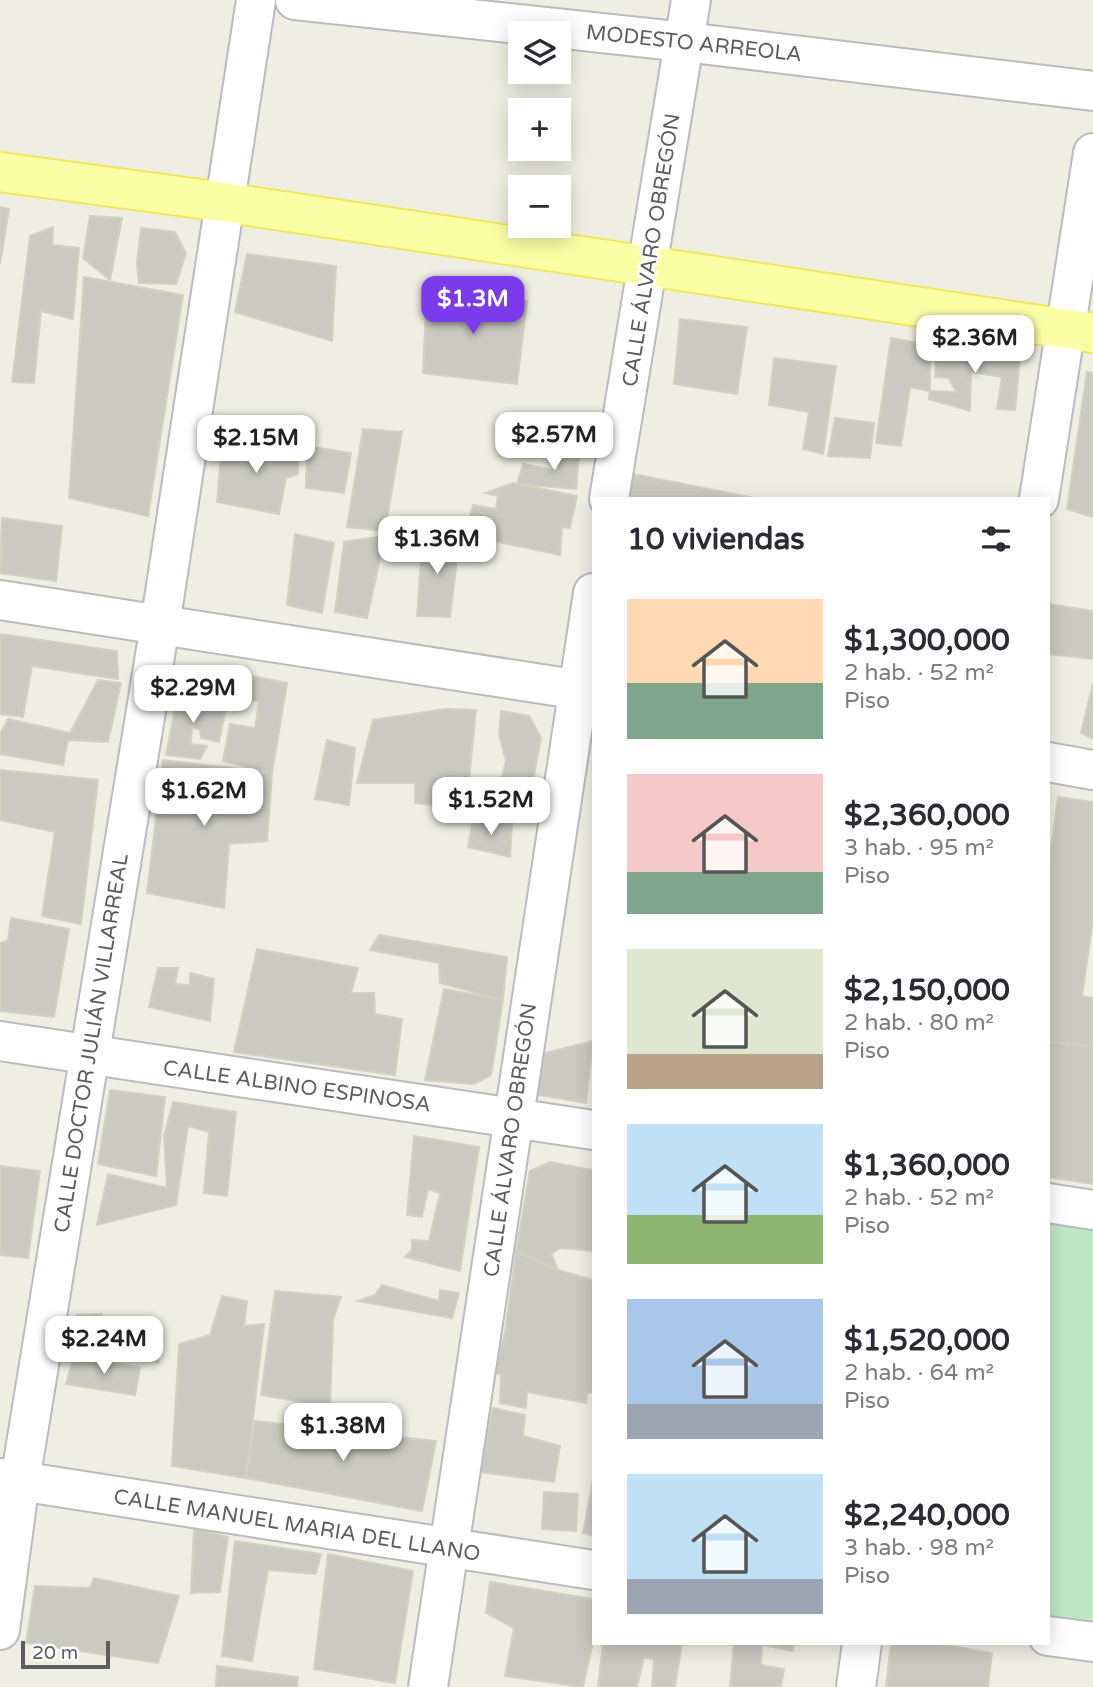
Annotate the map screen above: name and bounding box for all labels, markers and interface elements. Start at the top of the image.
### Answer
street label: MODESTO ARREOLA [585,20,803,67]
map controls [508,21,571,238]
button: layers [508,21,571,84]
button: + [508,98,571,161]
street label: CALLE ÁLVARO OBREGÓN [618,112,685,389]
button: − [508,175,571,238]
pin: $1.3M [424,276,522,336]
text: $1.3M [437,285,509,313]
pin: $2.36M [918,316,1032,375]
text: $2.36M [932,324,1018,352]
pin: $2.57M [497,412,611,472]
pin: $2.15M [199,416,313,475]
text: $2.57M [511,421,597,449]
text: $2.15M [213,424,299,452]
pin: $1.36M [380,516,494,576]
icon: filters [977,520,1015,558]
text: 10 viviendas [627,521,805,558]
text: $1.36M [394,525,480,553]
text: $1,300,000 [844,622,1010,659]
icon: home [683,627,767,711]
text: 2 hab. · 52 m² [844,659,994,687]
pin: $2.29M [136,666,250,725]
text: $2.29M [150,674,236,702]
text: Piso [844,687,890,715]
pin: $1.62M [147,768,261,828]
text: $1.62M [161,777,247,805]
pin: $1.52M [434,778,548,837]
text: $1.52M [448,786,534,814]
text: $2,360,000 [844,797,1010,834]
icon: home [683,802,767,886]
text: 3 hab. · 95 m² [844,834,994,862]
street label: CALLE DOCTOR JULIÁN VILLARREAL [49,852,134,1234]
text: Piso [844,862,890,890]
text: $2,150,000 [844,972,1010,1009]
icon: home [683,977,767,1061]
street label: CALLE ÁLVARO OBREGÓN [479,1001,542,1279]
text: 2 hab. · 80 m² [844,1009,994,1037]
text: Piso [844,1037,890,1065]
street label: CALLE ALBINO ESPINOSA [162,1055,432,1118]
text: $1,360,000 [844,1147,1010,1184]
icon: home [683,1152,767,1236]
text: 2 hab. · 52 m² [844,1184,994,1212]
text: Piso [844,1212,890,1240]
pin: $2.24M [47,1316,161,1376]
text: $1,520,000 [844,1322,1010,1359]
text: $2.24M [61,1325,147,1353]
icon: home [683,1327,767,1411]
text: 2 hab. · 64 m² [844,1359,994,1387]
text: Piso [844,1387,890,1415]
pin: $1.38M [286,1404,400,1463]
text: $1.38M [300,1412,386,1440]
street label: CALLE MANUEL MARIA DEL LLANO [112,1484,482,1567]
text: $2,240,000 [844,1497,1010,1534]
icon: home [683,1502,767,1586]
text: 3 hab. · 98 m² [844,1534,994,1562]
text: Piso [844,1562,890,1590]
scale bar [21,1638,110,1670]
text: 20 m [32,1642,78,1664]

